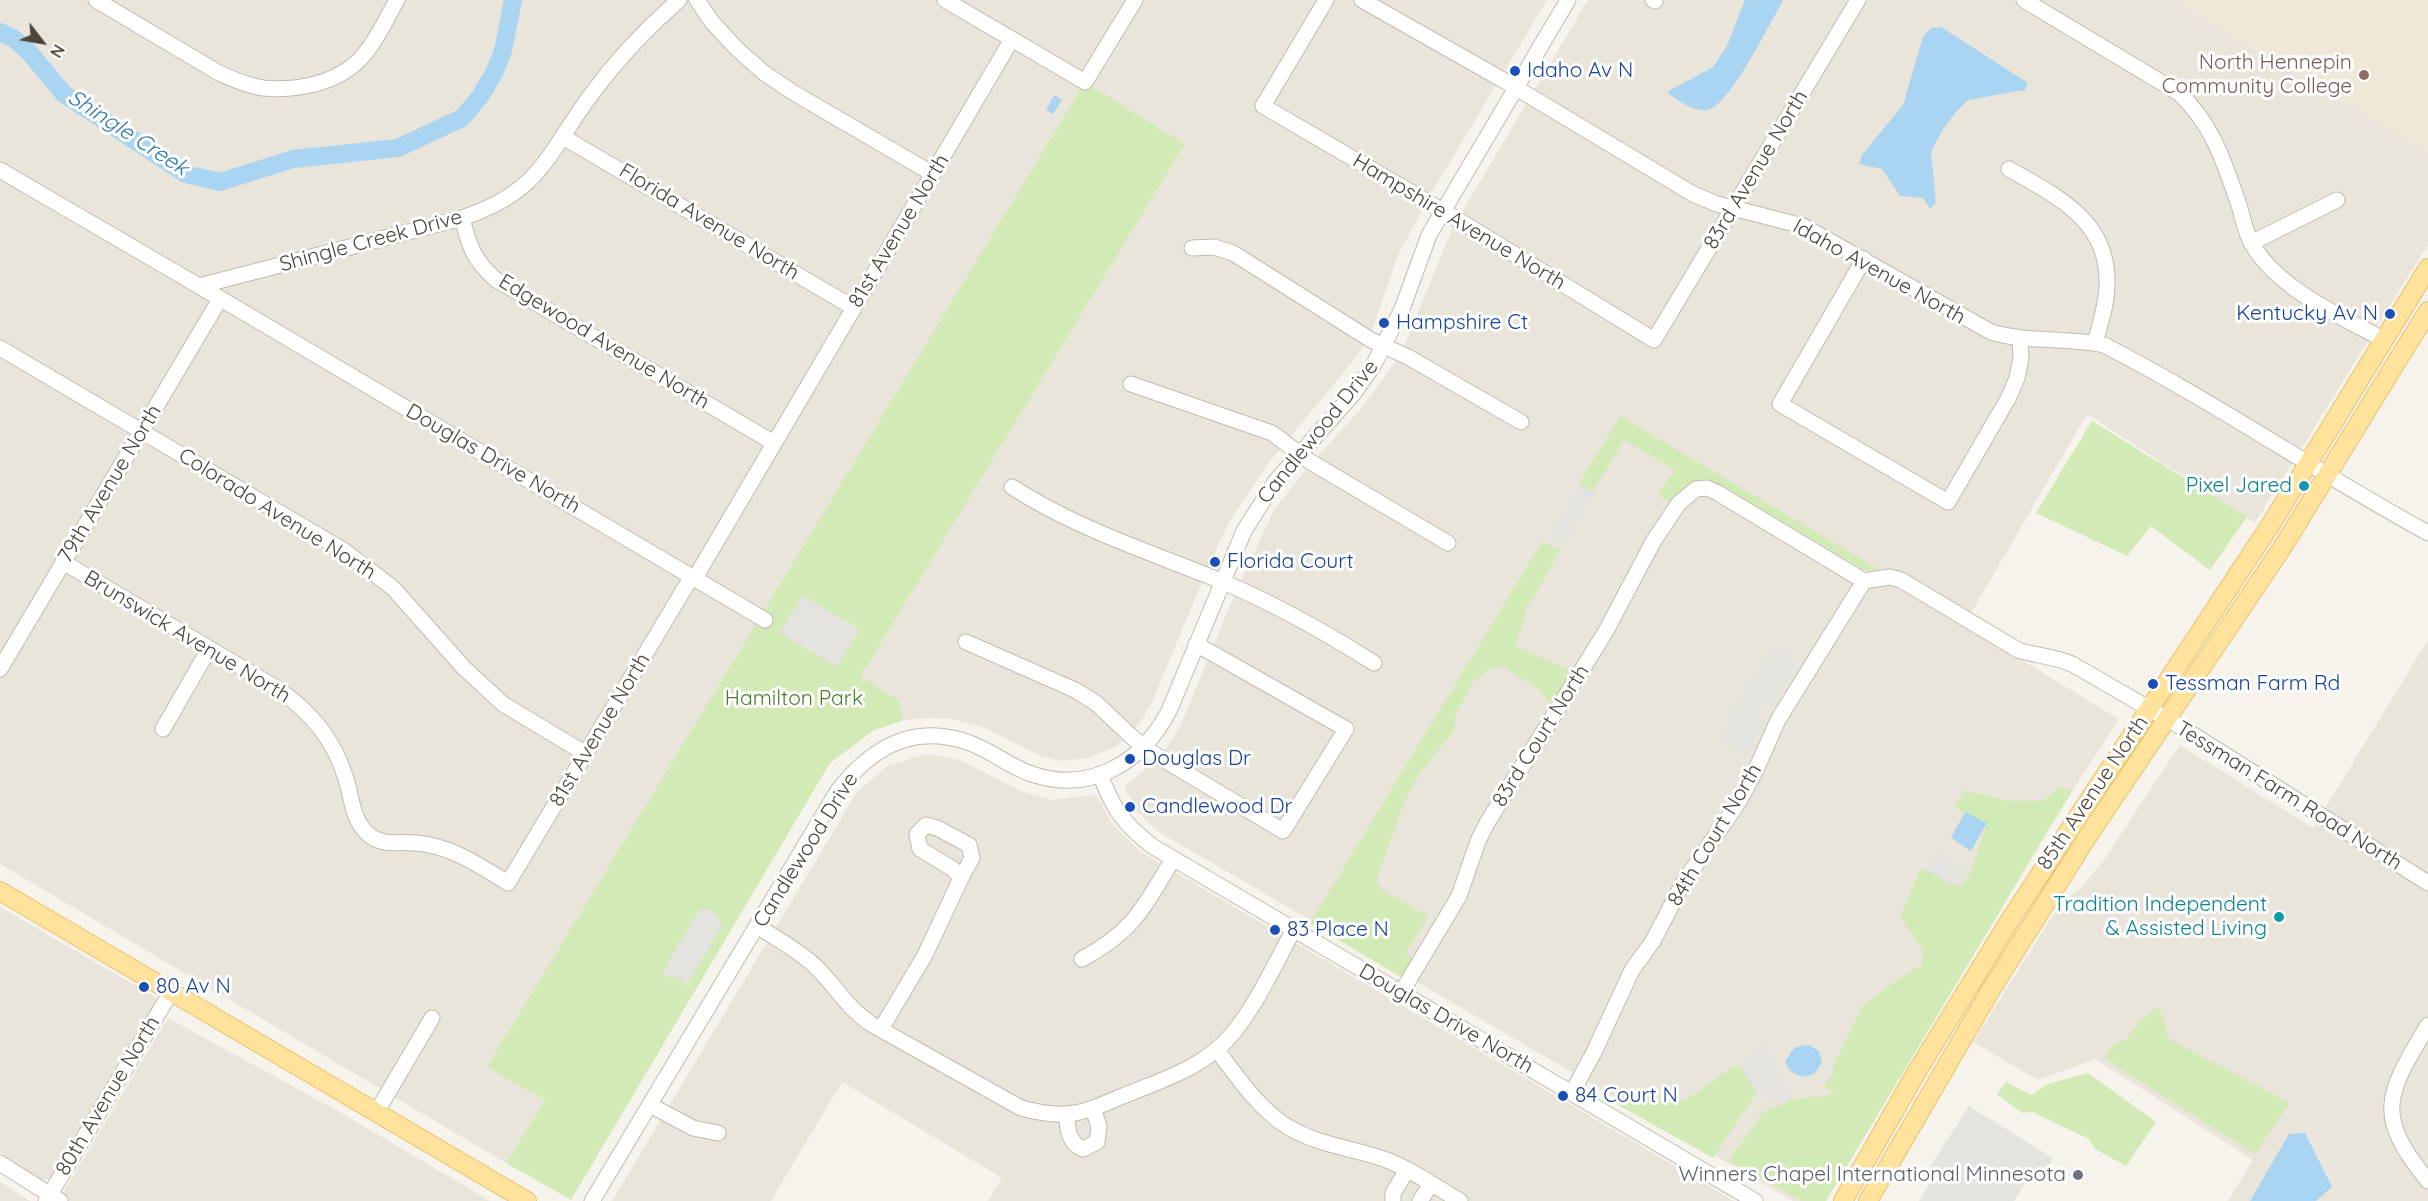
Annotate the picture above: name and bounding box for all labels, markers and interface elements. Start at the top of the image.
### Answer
north arrow [12,12,72,72]
text: N [46,41,69,61]
place label: North Hennepin Community College [2162,50,2352,100]
place label: Idaho Av N [1527,58,1633,84]
marker: Idaho Av N [1508,64,1522,78]
marker: North Hennepin Community College [2357,68,2371,82]
water label: Shingle Creek [63,84,193,182]
street label: 83rd Avenue North [1699,86,1813,254]
street label: Hampshire Avenue North [1348,148,1570,296]
street label: 81st Avenue North [843,150,955,312]
street label: Florida Avenue North [614,158,804,286]
street label: Shingle Creek Drive [277,204,465,278]
street label: Idaho Avenue North [1788,214,1970,330]
street label: Edgewood Avenue North [494,269,714,415]
place label: Kentucky Av N [2236,301,2378,327]
marker: Kentucky Av N [2383,307,2397,321]
place label: Hampshire Ct [1396,310,1528,336]
marker: Hampshire Ct [1377,316,1391,330]
street label: Candlewood Drive [1252,355,1384,509]
street label: Douglas Drive North [401,399,585,519]
street label: 79th Avenue North [53,400,167,568]
street label: Colorado Avenue North [174,443,380,585]
place label: Pixel Jared [2186,473,2292,499]
marker: Pixel Jared [2297,479,2311,493]
place label: Florida Court [1227,549,1354,575]
marker: Florida Court [1208,555,1222,569]
street label: Brunswick Avenue North [79,565,295,709]
street label: 81st Avenue North [544,649,656,811]
street label: 83rd Court North [1487,660,1595,812]
place label: Tessman Farm Rd [2165,671,2340,697]
marker: Tessman Farm Rd [2146,677,2160,691]
park label: Hamilton Park [725,686,863,712]
street label: 85th Avenue North [2032,711,2154,875]
street label: Tessman Farm Road North [2171,716,2407,876]
place label: Douglas Dr [1142,746,1251,772]
marker: Douglas Dr [1123,752,1137,766]
street label: 84th Court North [1663,759,1767,911]
street label: Candlewood Drive [748,768,864,932]
place label: Candlewood Dr [1142,794,1293,820]
marker: Candlewood Dr [1123,800,1137,814]
place label: Tradition Independent & Assisted Living [2053,892,2267,942]
marker: Tradition Independent & Assisted Living [2272,910,2286,924]
place label: 83 Place N [1287,917,1389,943]
marker: 83 Place N [1268,923,1282,937]
street label: Douglas Drive North [1354,959,1538,1079]
place label: 80 Av N [156,974,231,1000]
marker: 80 Av N [137,980,151,994]
street label: 80th Avenue North [51,1012,165,1180]
place label: 84 Court N [1575,1083,1678,1109]
marker: 84 Court N [1556,1089,1570,1103]
place label: Winners Chapel International Minnesota [1679,1162,2066,1188]
marker: Winners Chapel International Minnesota [2071,1168,2085,1182]

